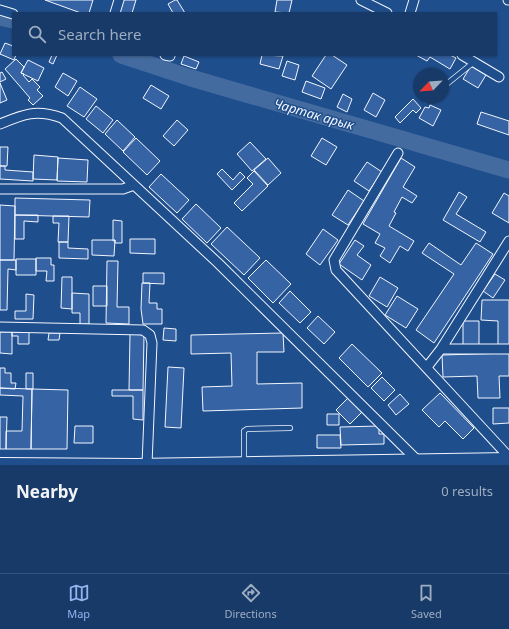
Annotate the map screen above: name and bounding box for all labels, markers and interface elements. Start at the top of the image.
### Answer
search box [12,12,497,56]
icon: search [26,23,48,45]
text: Search here [58,24,141,44]
north arrow [413,68,449,104]
water label: Чартак арык [272,94,356,134]
text: Nearby [16,480,78,503]
text: 0 results [441,482,493,500]
tab: Map [67,582,90,621]
tab: Directions [224,582,277,621]
tab: Saved [411,582,442,621]

